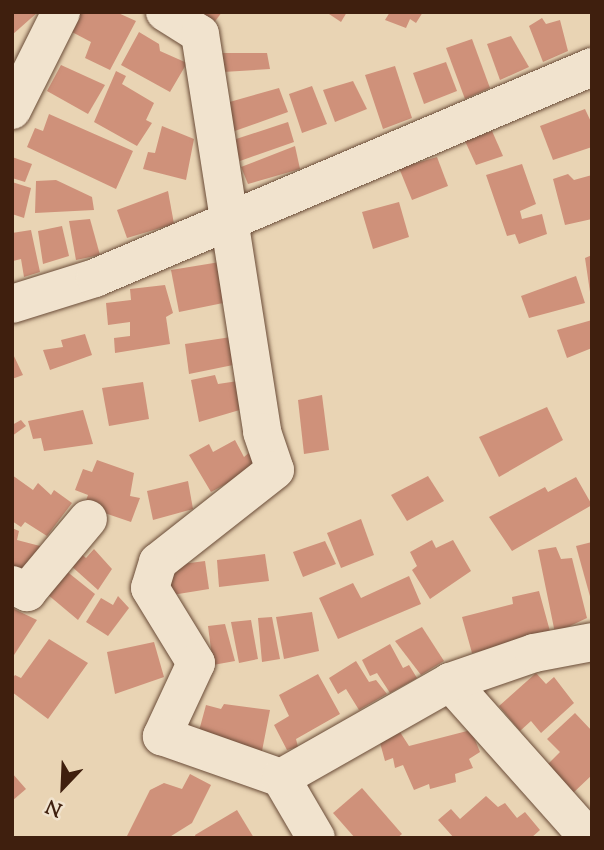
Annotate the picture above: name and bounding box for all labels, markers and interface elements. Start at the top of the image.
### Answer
north arrow [28,752,98,822]
text: N [42,791,67,822]

